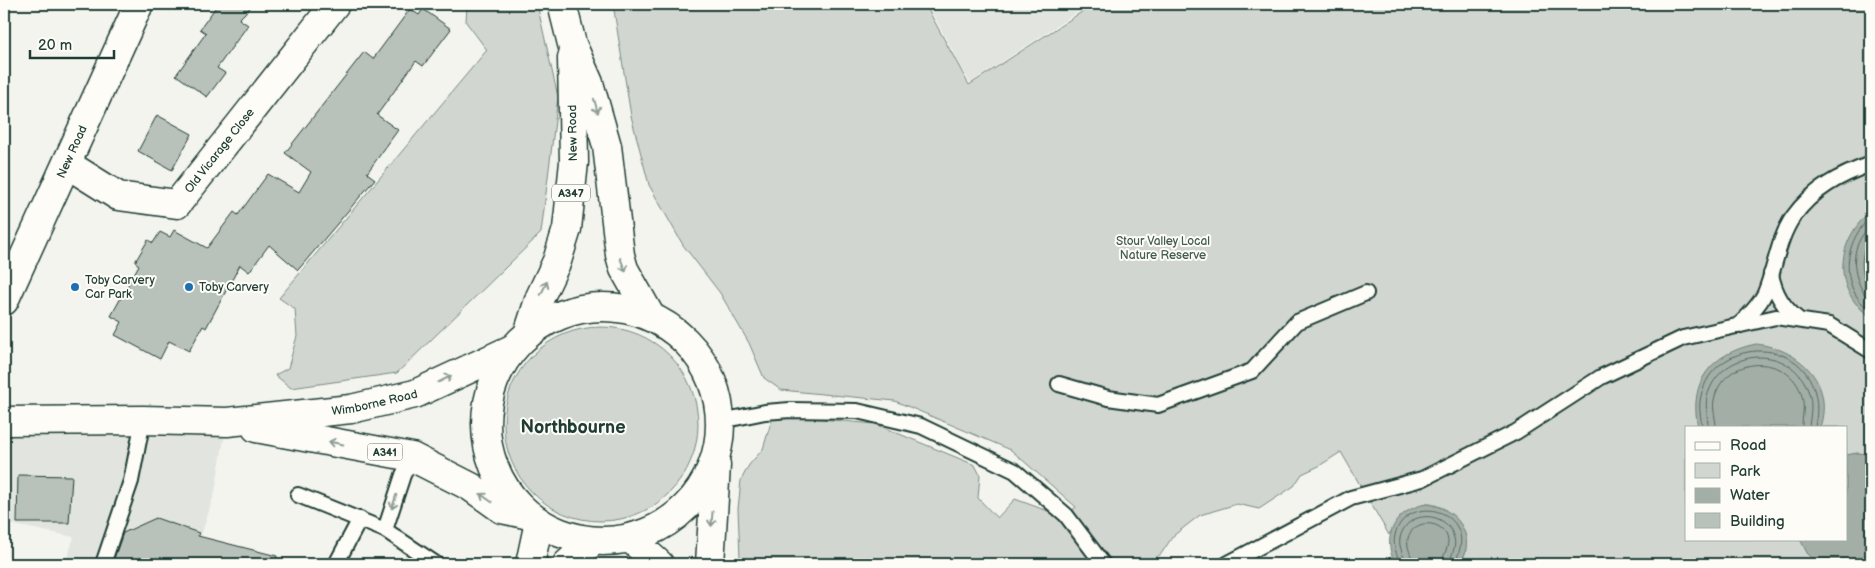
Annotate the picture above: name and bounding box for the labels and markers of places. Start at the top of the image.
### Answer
place label: Toby Carvery Car Park [85,273,156,302]
place label: Toby Carvery [199,280,270,295]
marker: Toby Carvery Car Park [69,281,81,293]
marker: Toby Carvery [183,281,195,293]

